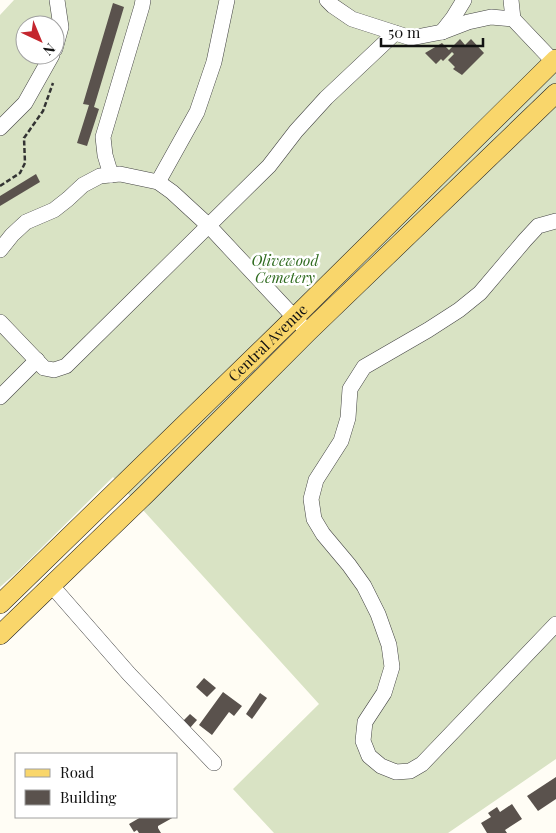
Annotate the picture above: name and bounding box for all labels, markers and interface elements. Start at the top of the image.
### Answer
north arrow [15,15,65,65]
scale bar [381,15,484,47]
text: 50 m [388,22,421,42]
text: N [39,39,60,60]
park label: Olivewood Cemetery [251,250,319,287]
street label: Central Avenue [223,299,311,386]
legend [15,753,178,818]
text: Road [60,762,94,782]
text: Building [60,787,117,807]

